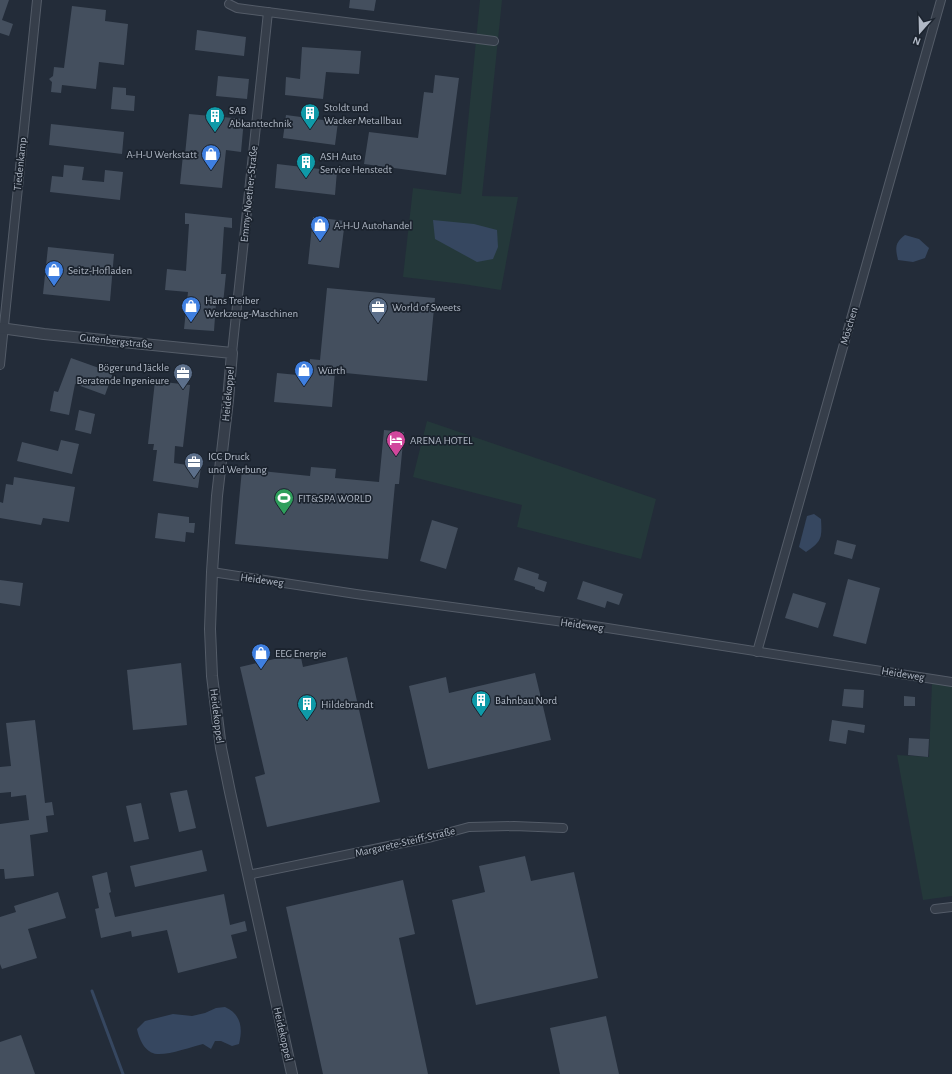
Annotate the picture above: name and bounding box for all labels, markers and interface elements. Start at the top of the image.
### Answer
north arrow [900,12,940,52]
text: N [911,34,922,47]
building icon: Stoldt und Wacker Metallbau [299,102,321,130]
place label: Stoldt und Wacker Metallbau [324,102,402,126]
building icon: SAB Abkanttechnik [204,105,226,133]
place label: SAB Abkanttechnik [229,105,292,129]
street label: Tiedenkamp [12,136,28,191]
shop icon: A-H-U Werkstatt [200,143,222,171]
street label: Emmy-Noether-Straße [238,145,260,243]
place label: A-H-U Werkstatt [127,149,197,160]
building icon: ASH Auto Service Henstedt [295,151,317,179]
place label: ASH Auto Service Henstedt [320,151,392,175]
shop icon: A-H-U Autohandel [309,214,331,242]
place label: A-H-U Autohandel [334,220,412,231]
shop icon: Seitz-Hofladen [43,259,65,287]
place label: Seitz-Hofladen [68,265,132,276]
shop icon: Hans Treiber Werkzeug-Maschinen [180,295,202,323]
place label: Hans Treiber Werkzeug-Maschinen [205,295,298,319]
office icon: World of Sweets [367,296,389,324]
place label: World of Sweets [392,302,461,313]
street label: Möschen [838,306,860,346]
street label: Gutenbergstraße [79,332,153,350]
shop icon: Würth [293,359,315,387]
place label: Böger und Jäckle Beratende Ingenieure [76,362,169,386]
office icon: Böger und Jäckle Beratende Ingenieure [172,362,194,390]
place label: Würth [318,365,346,376]
street label: Heidekoppel [220,366,236,422]
hotel icon: ARENA HOTEL [385,429,407,457]
place label: ARENA HOTEL [410,435,473,446]
office icon: ICC Druck und Werbung [183,451,205,479]
place label: ICC Druck und Werbung [208,451,267,475]
sports icon: FIT&SPA WORLD [273,487,295,515]
place label: FIT&SPA WORLD [298,493,372,504]
street label: Heideweg [240,572,285,589]
street label: Heideweg [560,617,605,634]
shop icon: EEG Energie [250,642,272,670]
place label: EEG Energie [275,648,326,659]
street label: Heideweg [881,665,926,683]
street label: Heidekoppel [208,688,226,744]
building icon: Bahnbau Nord [470,689,492,717]
building icon: Hildebrandt [296,693,318,721]
place label: Bahnbau Nord [495,695,558,706]
place label: Hildebrandt [321,699,374,710]
street label: Margarete-Steiff-Straße [354,825,456,859]
street label: Heidekoppel [271,1006,295,1062]

